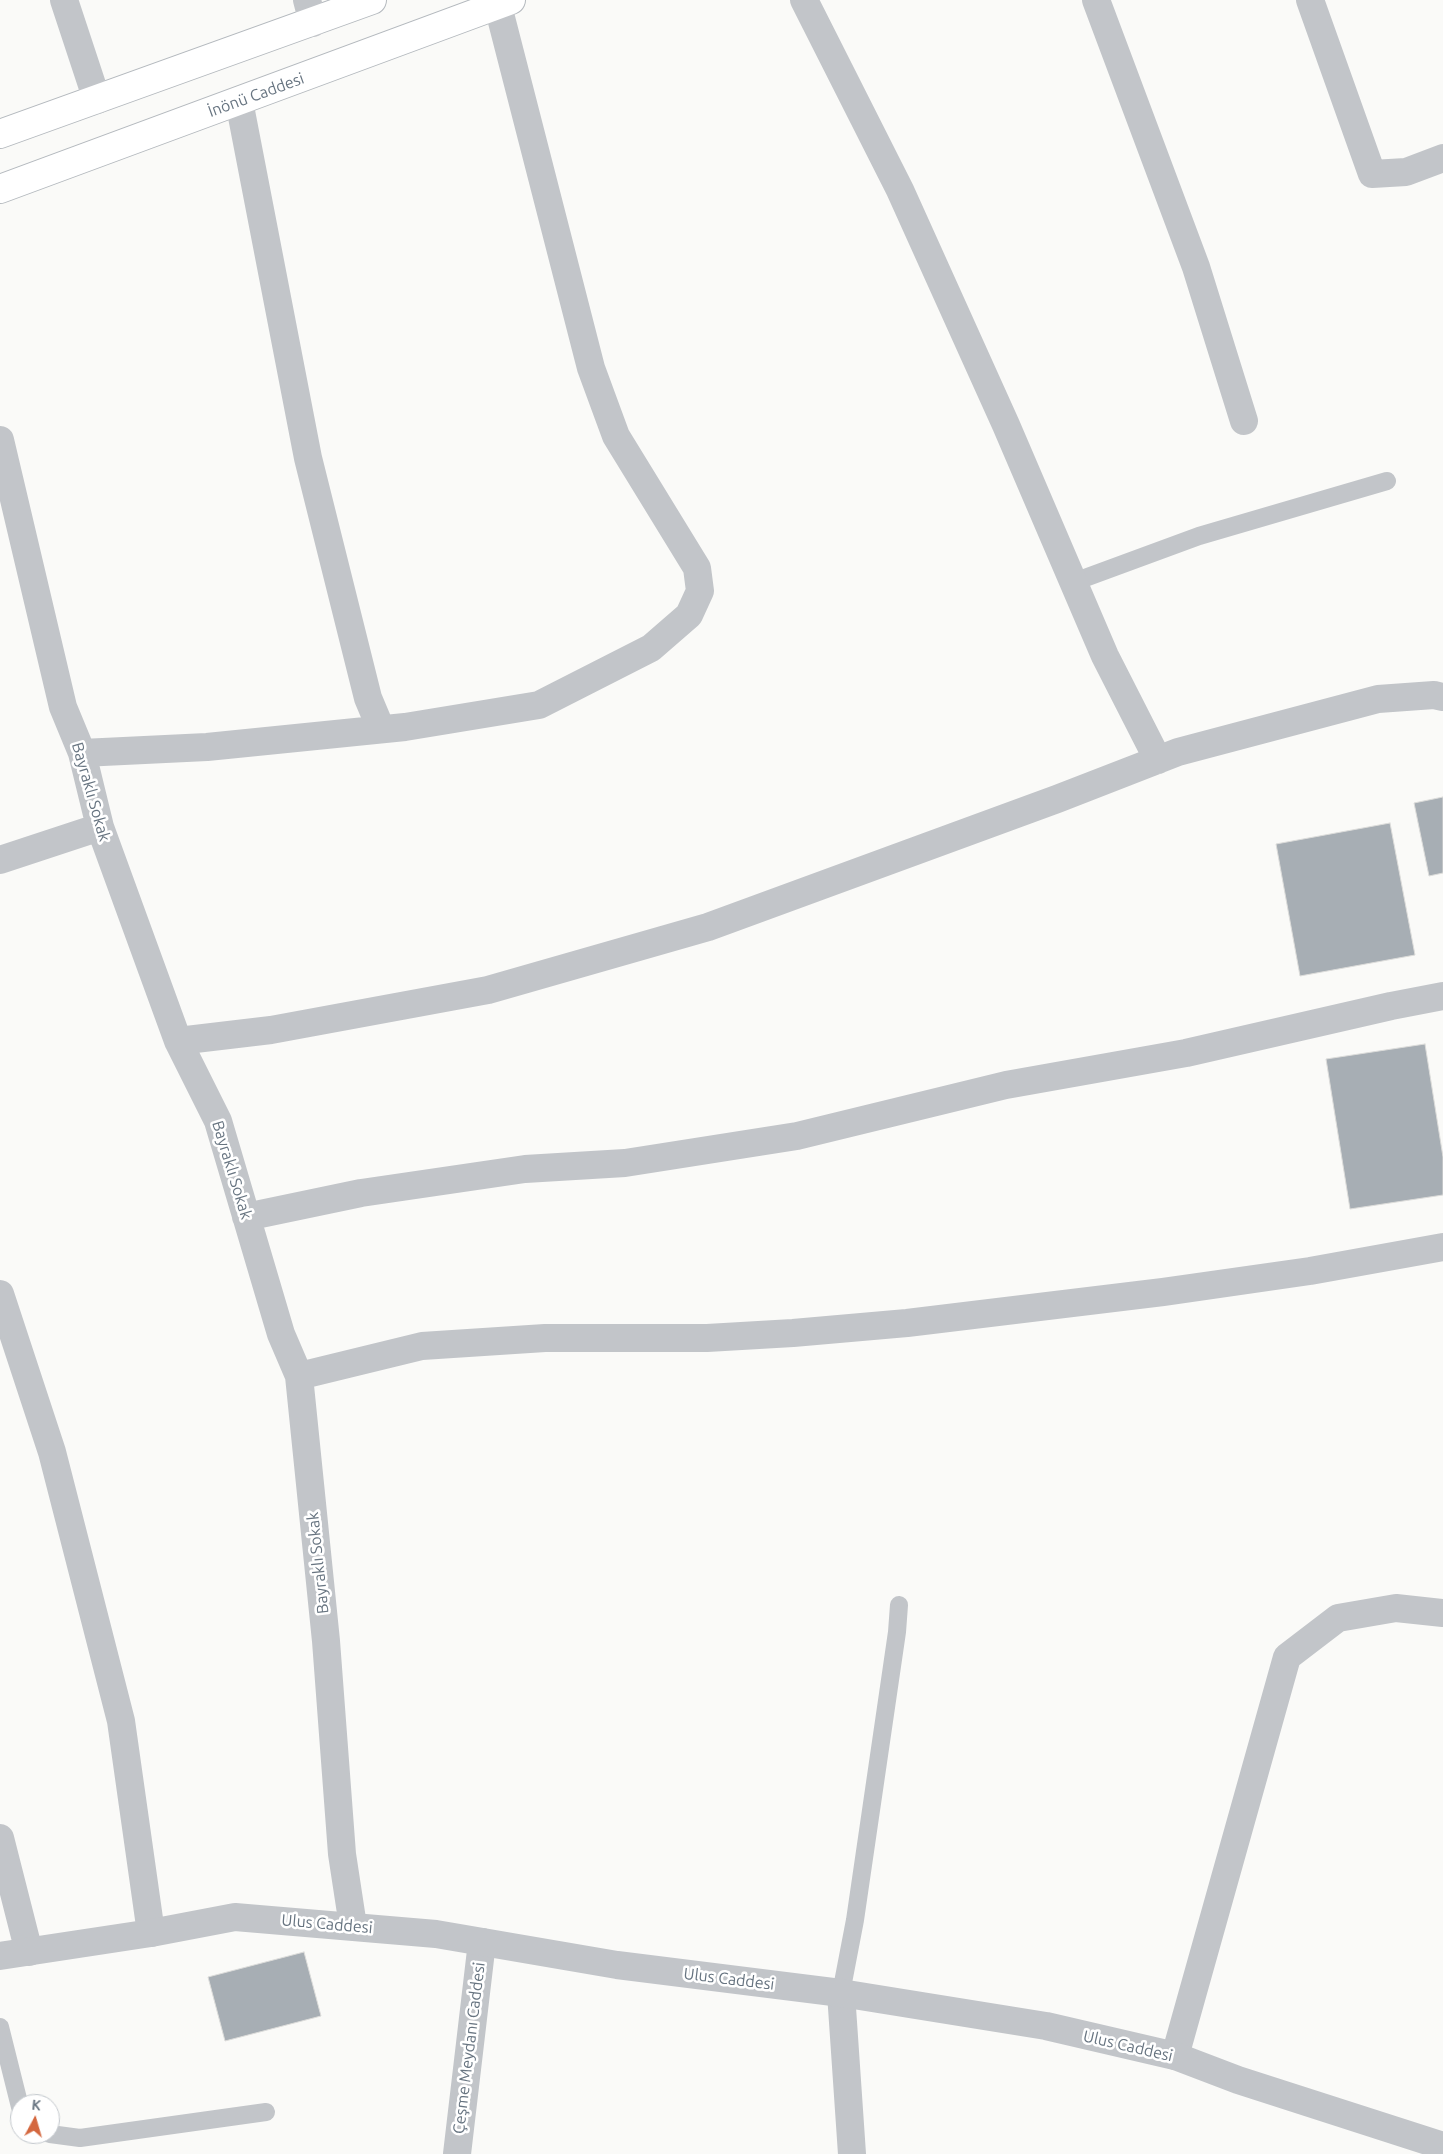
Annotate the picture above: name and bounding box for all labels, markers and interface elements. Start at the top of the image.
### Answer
street label: İnönü Caddesi [205,69,307,121]
street label: Bayraklı Sokak [68,740,114,844]
street label: Bayraklı Sokak [208,1118,256,1222]
street label: Bayraklı Sokak [303,1511,333,1615]
street label: Ulus Caddesi [281,1910,373,1938]
street label: Çeşme Meydanı Caddesi [449,1961,489,2135]
street label: Ulus Caddesi [683,1964,775,1994]
street label: Ulus Caddesi [1081,2026,1175,2066]
north arrow [10,2094,60,2144]
text: K [31,2097,42,2114]

